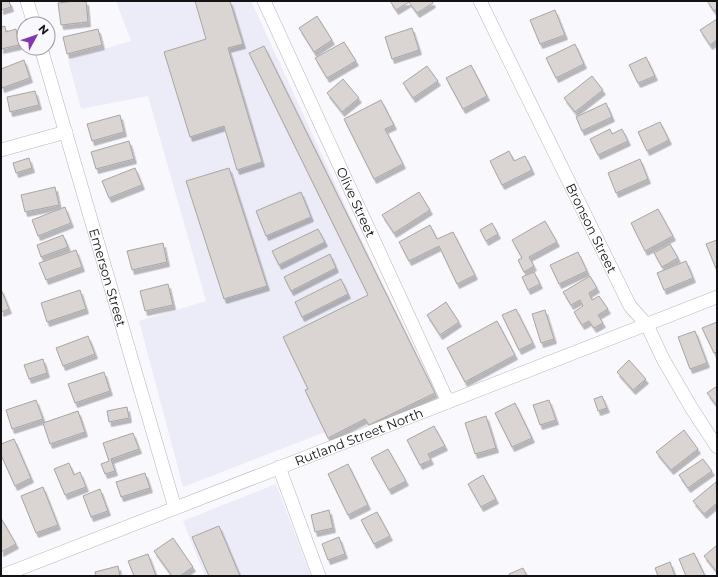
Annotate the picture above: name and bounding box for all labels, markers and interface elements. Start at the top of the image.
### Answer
north arrow [16,16,56,56]
text: N [35,22,52,37]
street label: Olive Street [333,164,379,239]
street label: Bronson Street [563,181,620,275]
street label: Emerson Street [86,226,130,328]
street label: Rutland Street North [292,404,425,469]

